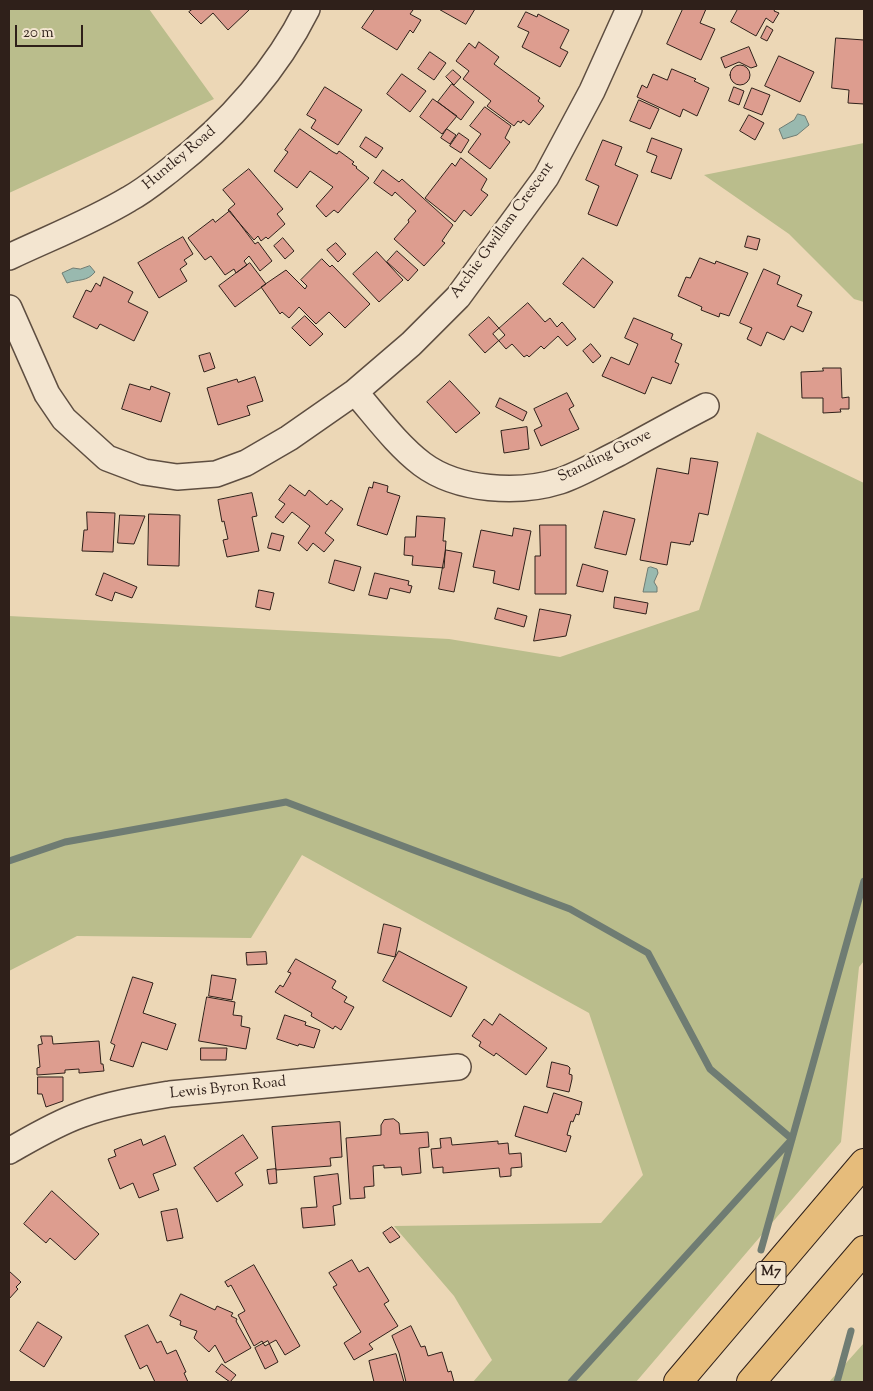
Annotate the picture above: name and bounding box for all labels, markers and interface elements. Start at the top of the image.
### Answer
scale bar [18,15,85,47]
text: 20 m [23,23,54,44]
street label: Huntley Road [140,123,220,195]
street label: Archie Gwillam Crescent [448,159,558,303]
street label: Standing Grove [555,427,655,487]
street label: Lewis Byron Road [169,1074,287,1104]
road number: M7 [756,1262,786,1284]

